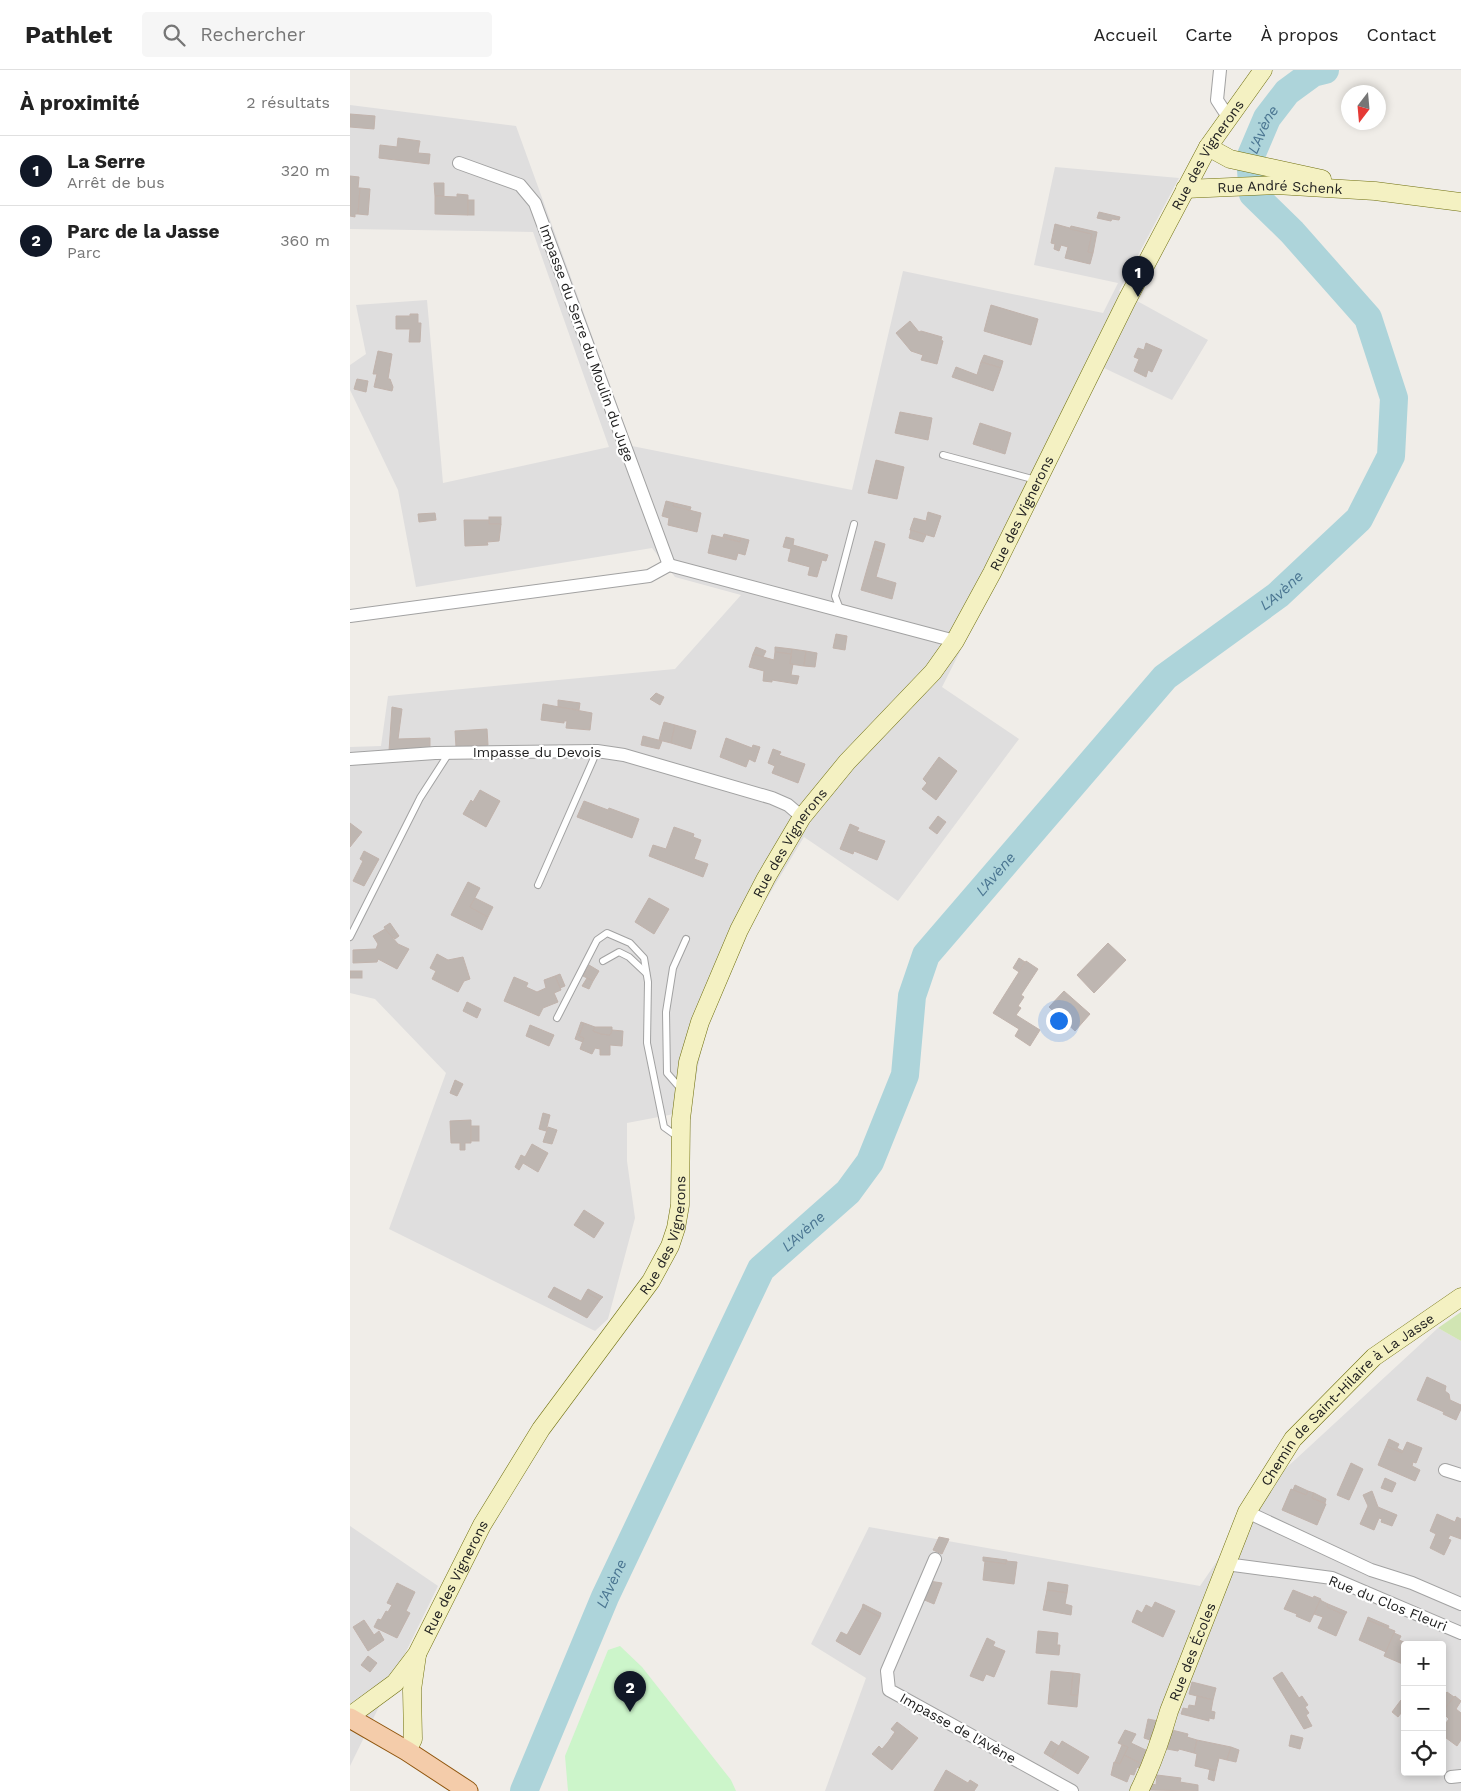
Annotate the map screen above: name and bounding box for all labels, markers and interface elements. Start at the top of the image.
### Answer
search box [142,12,492,57]
text: Pathlet [25,21,112,49]
icon: search [160,21,188,49]
text: Rechercher [200,23,305,46]
text: Accueil [1094,24,1157,45]
text: Carte [1185,24,1232,45]
text: À propos [1260,24,1338,45]
text: Contact [1366,24,1436,45]
north arrow [1341,85,1386,130]
text: À proximité [20,90,140,115]
text: 2 résultats [246,93,330,112]
street label: Rue des Vignerons [1168,97,1247,213]
water label: L'Avène [1244,102,1283,157]
text: La Serre [67,150,145,173]
text: 1 [33,161,39,180]
text: 320 m [281,161,330,180]
text: Arrêt de bus [67,173,165,192]
street label: Rue André Schenk [1217,177,1343,197]
text: Parc de la Jasse [67,220,219,243]
street label: Impasse du Serre du Moulin du Juge [536,222,638,464]
text: 2 [31,231,41,250]
text: 360 m [280,231,330,250]
text: Parc [67,243,101,262]
pin: 1 [1122,256,1154,297]
street label: Rue des Vignerons [986,453,1057,573]
water label: L'Avène [1256,567,1307,614]
street label: Impasse du Devois [473,744,601,760]
street label: Rue des Vignerons [749,785,830,900]
water label: L'Avène [972,848,1019,900]
your location [1046,1008,1072,1034]
street label: Rue des Vignerons [636,1176,688,1298]
water label: L'Avène [778,1208,829,1255]
street label: Chemin de Saint-Hilaire à La Jasse [1258,1310,1437,1489]
street label: Rue des Vignerons [420,1517,491,1637]
water label: L'Avène [592,1556,631,1611]
street label: Rue du Clos Fleuri [1326,1572,1450,1634]
street label: Rue des Écoles [1166,1600,1219,1703]
map controls [1401,1641,1446,1776]
button: + [1401,1641,1446,1686]
pin: 2 [614,1671,646,1712]
button: − [1401,1686,1446,1731]
street label: Impasse de l'Avène [897,1689,1019,1767]
button: locate [1401,1731,1446,1776]

